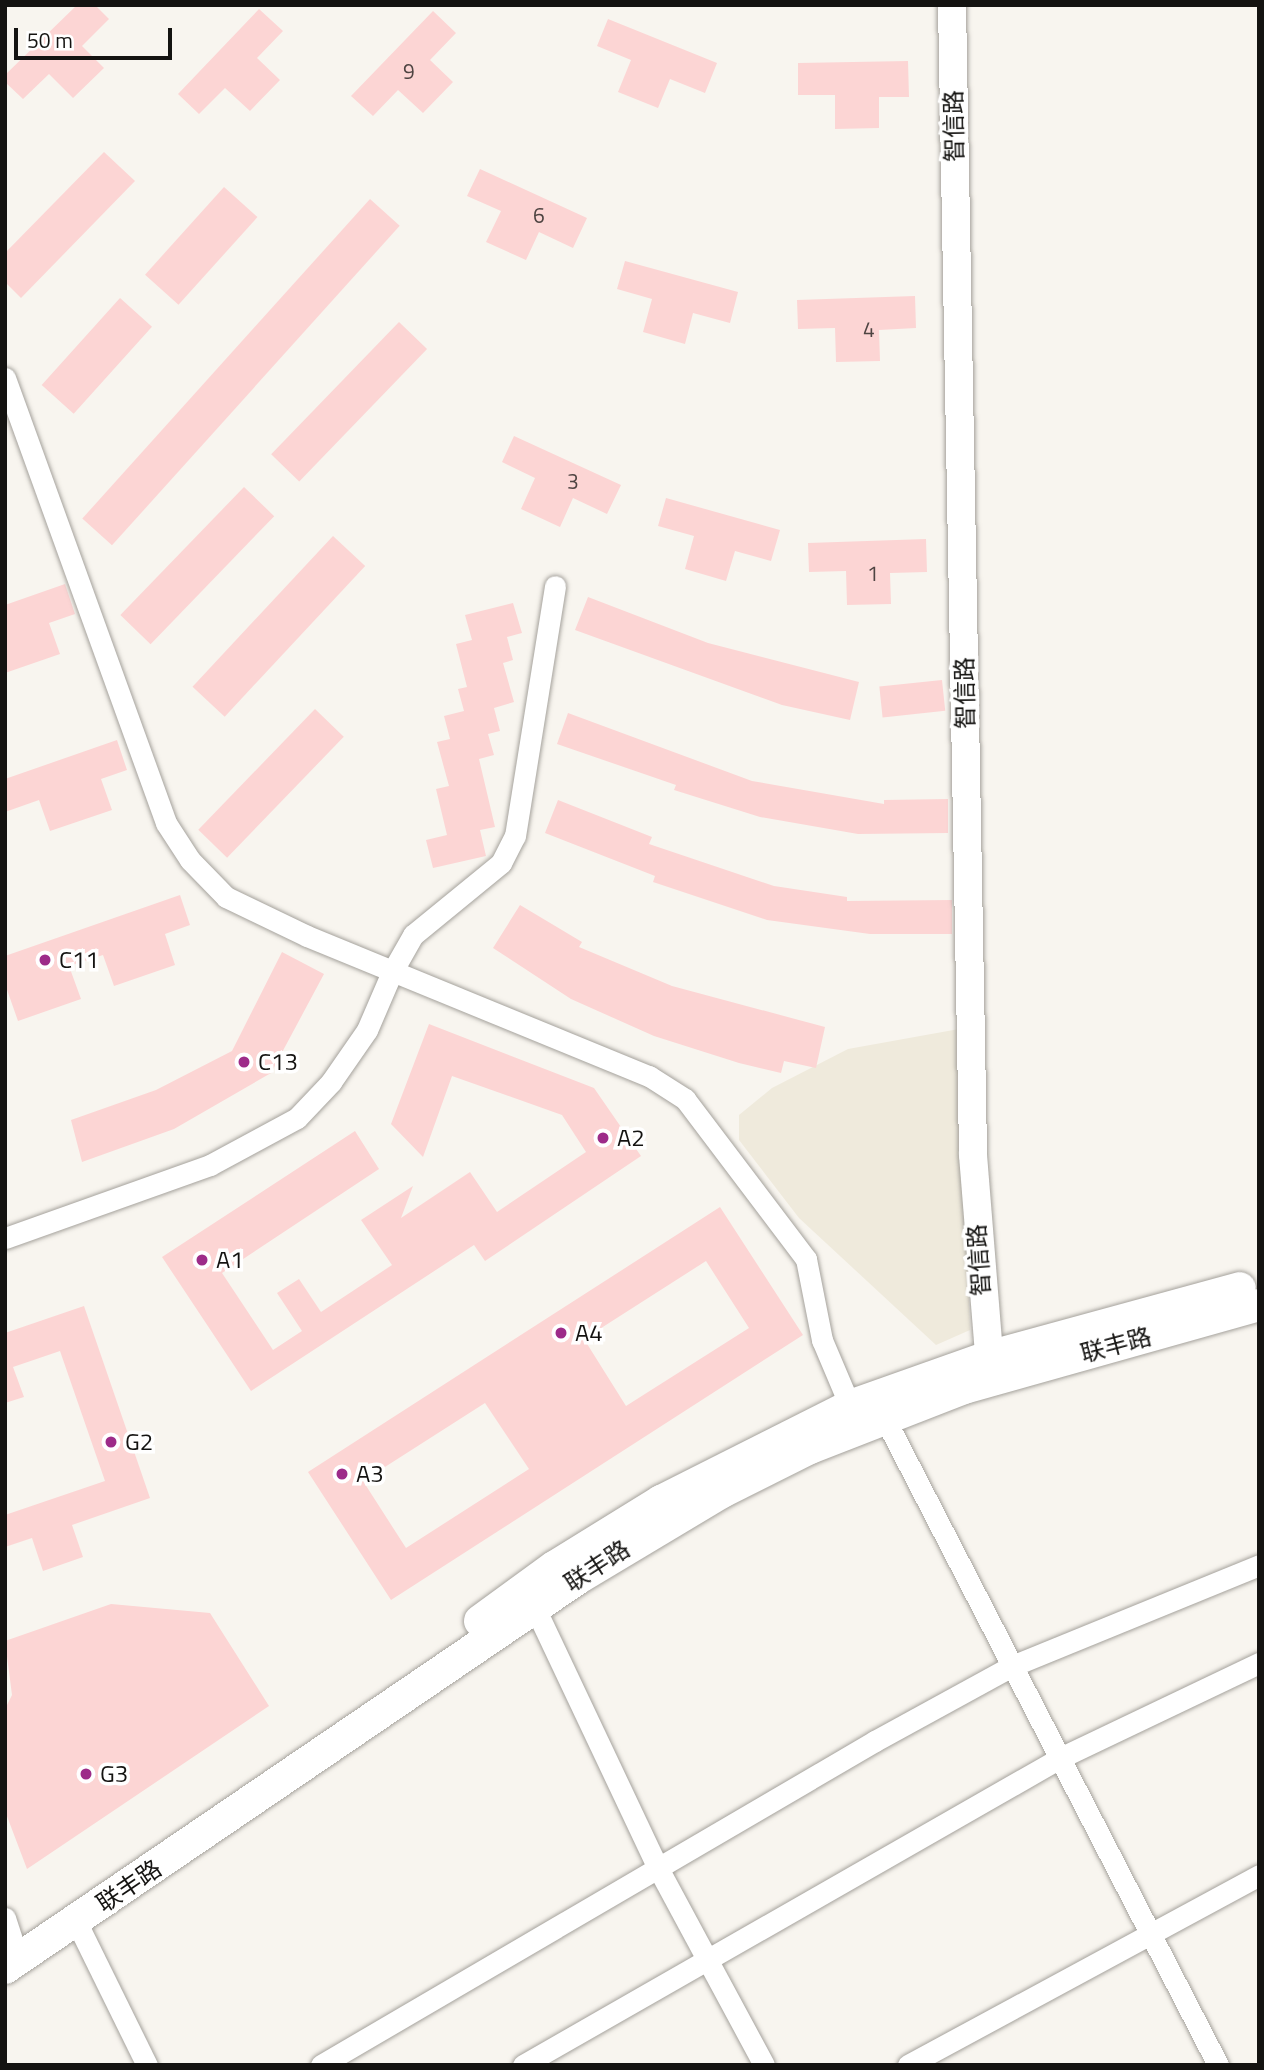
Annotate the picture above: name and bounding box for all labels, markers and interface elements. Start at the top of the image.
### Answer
scale bar [18,14,175,58]
text: 50 m [27,24,73,56]
house number: 9 [403,58,415,84]
street label: 智信路 [939,90,969,162]
house number: 6 [533,202,545,228]
house number: 4 [863,316,875,342]
house number: 3 [567,468,579,494]
house number: 1 [867,560,879,586]
street label: 智信路 [950,657,980,729]
place label: C11 [59,946,99,974]
marker: C11 [37,952,53,968]
place label: C13 [258,1048,298,1076]
marker: C13 [236,1054,252,1070]
place label: A2 [617,1124,645,1152]
marker: A2 [595,1130,611,1146]
street label: 智信路 [962,1223,996,1297]
place label: A1 [216,1246,244,1274]
marker: A1 [194,1252,210,1268]
place label: A4 [575,1319,603,1347]
street label: 联丰路 [1077,1322,1155,1368]
marker: A4 [553,1325,569,1341]
place label: G2 [125,1428,153,1456]
marker: G2 [103,1434,119,1450]
place label: A3 [356,1460,384,1488]
marker: A3 [334,1466,350,1482]
street label: 联丰路 [559,1534,635,1598]
place label: G3 [100,1760,128,1788]
marker: G3 [78,1766,94,1782]
street label: 联丰路 [91,1854,167,1918]

